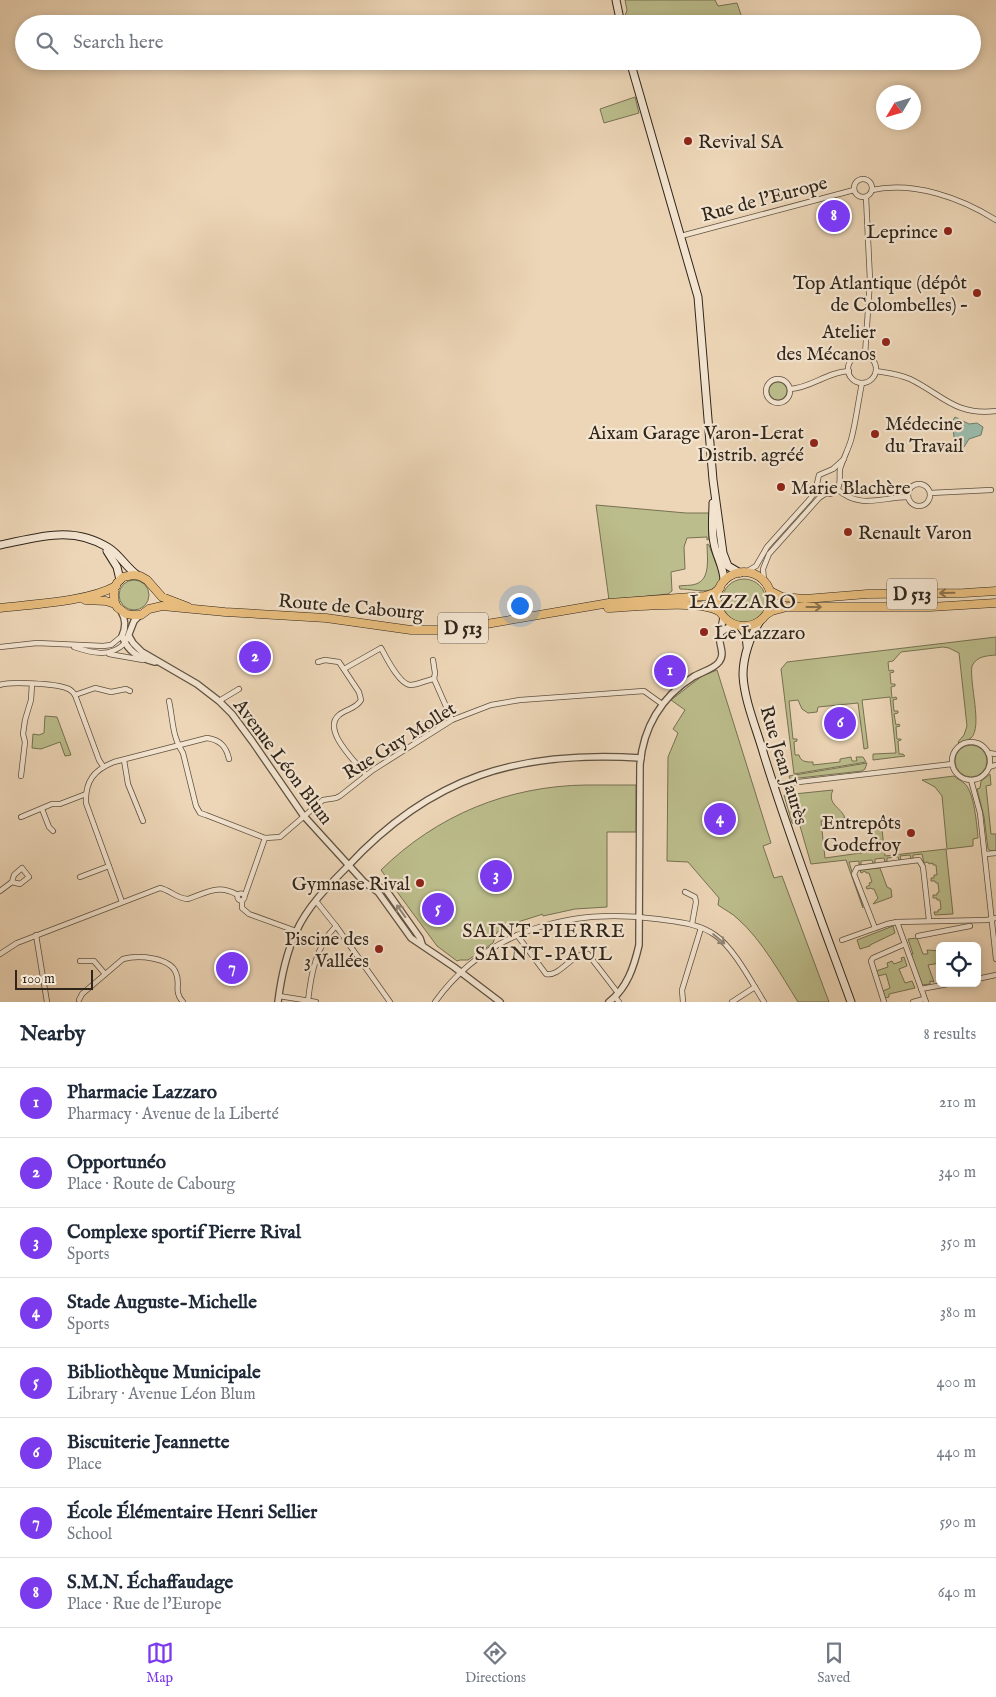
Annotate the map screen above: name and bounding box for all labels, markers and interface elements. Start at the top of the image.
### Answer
search box [15,15,981,70]
icon: search [33,29,61,57]
text: Search here [73,31,164,55]
north arrow [876,85,921,130]
place label: Revival SA [698,131,784,155]
marker: Revival SA [682,135,694,147]
street label: Rue de l'Europe [699,171,831,228]
pin: 8 [818,197,850,235]
place label: Leprince [866,221,938,245]
marker: Leprince [942,225,954,237]
place label: Top Atlantique (dépôt de Colombelles) – [793,272,968,318]
marker: Top Atlantique (dépôt de Colombelles) – [971,287,983,299]
place label: Atelier des Mécanos [776,321,876,367]
marker: Atelier des Mécanos [880,336,892,348]
place label: Médecine du Travail [885,413,964,459]
place label: Aixam Garage Varon-Lerat Distrib. agréé [587,422,804,468]
marker: Médecine du Travail [869,428,881,440]
marker: Aixam Garage Varon-Lerat Distrib. agréé [808,437,820,449]
place label: Marie Blachère [791,477,911,501]
marker: Marie Blachère [775,481,787,493]
place label: Renault Varon [858,522,972,546]
marker: Renault Varon [842,526,854,538]
road number: D 513 [887,578,937,610]
one-way arrow [940,588,956,598]
street label: Route de Cabourg [277,590,425,626]
district label: LAZZARO [689,590,797,615]
your location [507,593,533,619]
one-way arrow [806,602,822,612]
road number: D 513 [438,612,488,644]
place label: Le Lazzaro [714,622,805,646]
marker: Le Lazzaro [698,626,710,638]
pin: 2 [239,638,271,676]
pin: 1 [654,652,686,690]
street label: Avenue Léon Blum [227,694,338,830]
street label: Rue Guy Mollet [339,697,461,786]
street label: Rue Jean Jaurès [754,703,813,828]
pin: 6 [824,704,856,742]
pin: 4 [704,800,736,838]
place label: Entrepôts Godefroy [822,812,902,858]
marker: Entrepôts Godefroy [905,827,917,839]
pin: 3 [480,857,512,895]
place label: Gymnase Rival [292,873,411,897]
marker: Gymnase Rival [414,877,426,889]
pin: 5 [422,890,454,928]
one-way arrow [396,904,406,918]
district label: SAINT-PIERRE SAINT-PAUL [462,919,626,967]
place label: Piscine des 3 Vallées [284,928,369,974]
one-way arrow [712,933,725,945]
map controls [936,942,981,987]
button: locate [936,942,981,987]
marker: Piscine des 3 Vallées [373,943,385,955]
pin: 7 [216,949,248,987]
scale bar [15,967,92,990]
text: 100 m [22,970,55,988]
text: Nearby [20,1021,85,1048]
text: 8 results [924,1025,976,1045]
text: Pharmacie Lazzaro [67,1081,217,1105]
text: 1 [33,1093,39,1113]
text: 210 m [939,1093,976,1113]
text: Pharmacy · Avenue de la Liberté [67,1105,279,1125]
text: Opportunéo [67,1151,166,1175]
text: 2 [32,1163,40,1183]
text: 340 m [938,1163,976,1183]
text: Place · Route de Cabourg [67,1175,235,1195]
text: Complexe sportif Pierre Rival [67,1221,301,1245]
text: 3 [33,1233,39,1253]
text: 350 m [941,1233,976,1253]
text: Sports [67,1245,109,1265]
text: Stade Auguste-Michelle [67,1291,257,1315]
text: 4 [32,1303,40,1323]
text: 380 m [940,1303,976,1323]
text: Sports [67,1315,109,1335]
text: Bibliothèque Municipale [67,1361,261,1385]
text: 5 [33,1373,39,1393]
text: 400 m [937,1373,976,1393]
text: Library · Avenue Léon Blum [67,1385,256,1405]
text: Biscuiterie Jeannette [67,1431,229,1455]
text: 6 [33,1443,39,1463]
text: 440 m [937,1443,976,1463]
text: Place [67,1455,102,1475]
text: École Élémentaire Henri Sellier [67,1501,317,1525]
text: 7 [32,1513,40,1533]
text: 590 m [940,1513,976,1533]
text: School [67,1525,112,1545]
text: S.M.N. Échaffaudage [67,1571,233,1595]
text: 8 [33,1583,39,1603]
text: 640 m [938,1583,976,1603]
text: Place · Rue de l'Europe [67,1595,222,1615]
tab: Map [146,1639,174,1687]
tab: Directions [465,1639,526,1687]
tab: Saved [817,1639,850,1687]

